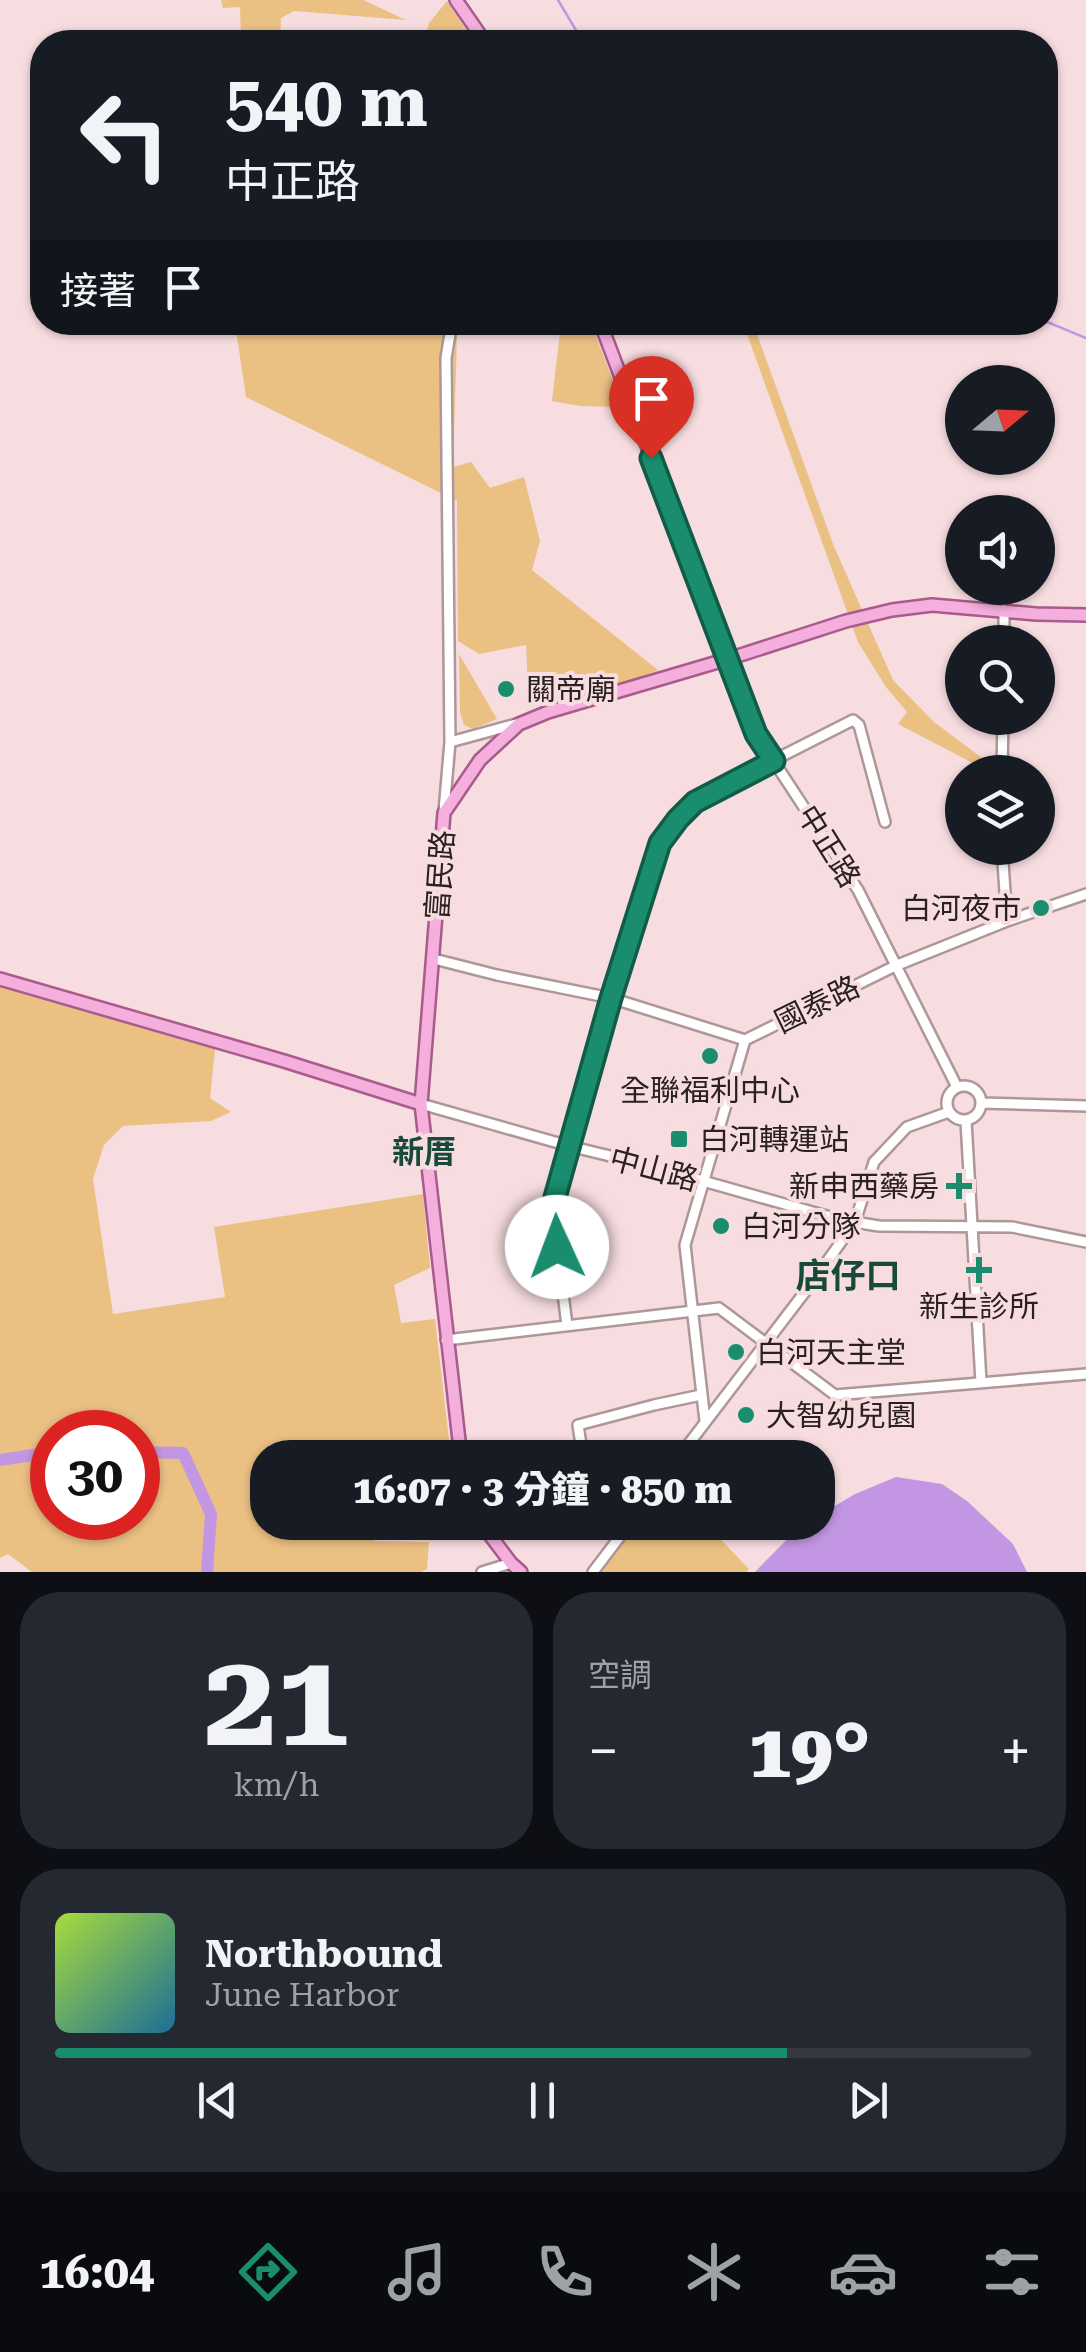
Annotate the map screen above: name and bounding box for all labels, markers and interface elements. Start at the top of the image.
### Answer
text: 540 m [225,61,428,143]
icon: left [60,70,190,200]
text: 中正路 [225,155,360,208]
icon: arrive [156,260,211,315]
text: 接著 [60,269,136,313]
pin [609,356,694,459]
north arrow [945,365,1055,475]
map controls [945,365,1055,865]
icon: arrive [624,371,679,426]
button: sound [945,495,1055,605]
button: search [945,625,1055,735]
place label: 關帝廟 [526,672,616,707]
marker: 關帝廟 [495,678,517,700]
button: layers [945,755,1055,865]
street label: 中正路 [790,799,868,893]
street label: 富民路 [419,829,461,921]
place label: 白河夜市 [901,891,1021,926]
marker: 白河夜市 [1030,897,1052,919]
street label: 國泰路 [769,969,865,1039]
marker: 全聯福利中心 [699,1045,721,1067]
place label: 全聯福利中心 [620,1073,800,1108]
place label: 白河轉運站 [699,1122,849,1157]
marker: 白河轉運站 [668,1128,690,1150]
district label: 新厝 [392,1133,456,1171]
street label: 中山路 [606,1140,702,1198]
place label: 新申西藥房 [789,1169,939,1204]
marker: 新申西藥房 [948,1175,970,1197]
position arrow [505,1195,609,1299]
place label: 白河分隊 [741,1209,861,1244]
marker: 白河分隊 [710,1215,732,1237]
district label: 店仔口 [795,1256,901,1297]
marker: 新生診所 [966,1257,992,1283]
place label: 新生診所 [919,1289,1039,1324]
place label: 白河天主堂 [756,1335,906,1370]
marker: 白河天主堂 [725,1341,747,1363]
place label: 大智幼兒園 [766,1398,916,1433]
marker: 大智幼兒園 [735,1404,757,1426]
speed limit sign: 30 [30,1410,160,1540]
text: 16:07 · 3 分鐘 · 850 m [353,1468,732,1512]
text: 21 [204,1624,349,1777]
text: 空調 [588,1656,652,1694]
text: 19° [749,1707,870,1795]
text: − [588,1719,619,1783]
text: + [1000,1719,1031,1783]
text: km/h [234,1766,319,1804]
text: Northbound [205,1932,443,1976]
text: June Harbor [205,1976,399,2014]
icon: previous [190,2073,245,2128]
icon: pause [515,2073,570,2128]
icon: next [841,2073,896,2128]
icon: directions [233,2237,303,2307]
icon: music [382,2237,452,2307]
icon: phone [530,2237,600,2307]
icon: climate [679,2237,749,2307]
icon: car [828,2237,898,2307]
icon: filters [977,2237,1047,2307]
text: 16:04 [39,2246,154,2299]

